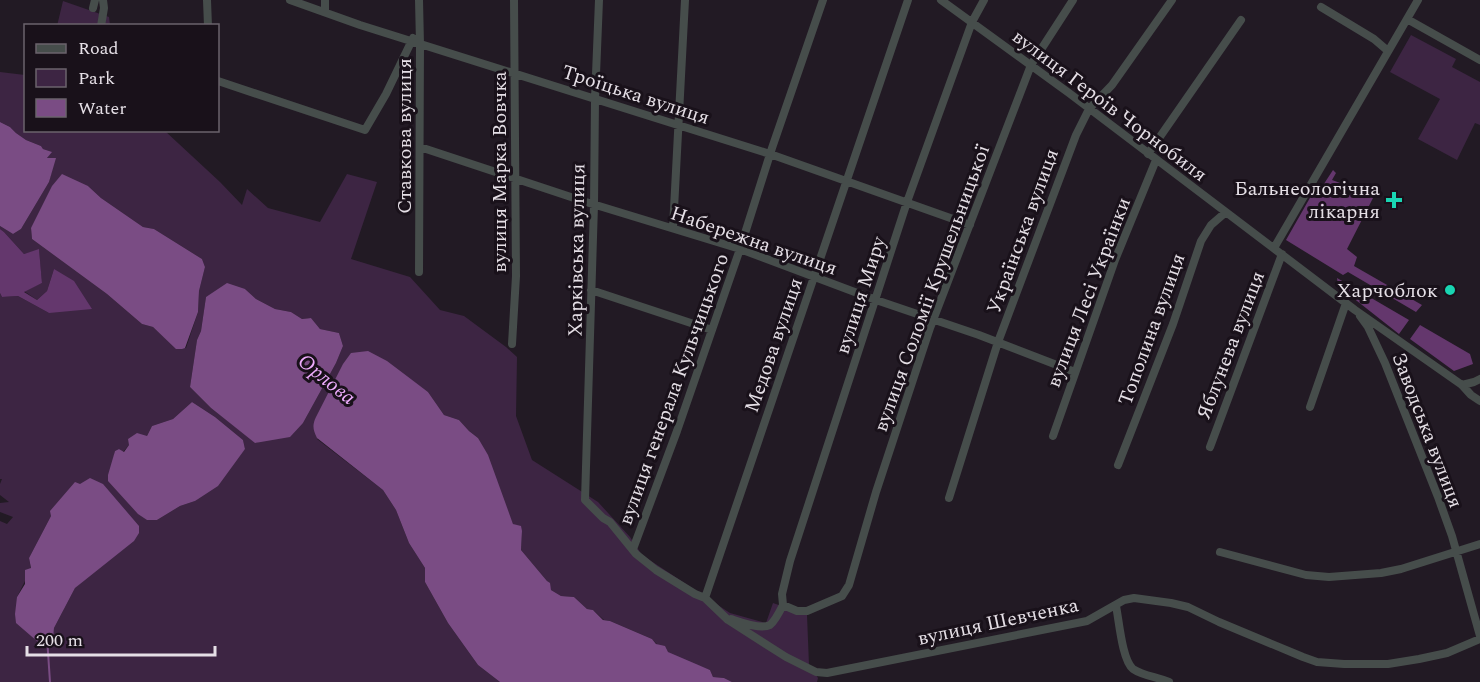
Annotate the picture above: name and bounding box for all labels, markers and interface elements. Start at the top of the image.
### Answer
street label: вулиця Героїв Чорнобиля [1005,22,1213,189]
legend [24,24,219,132]
text: Road [78,35,119,62]
street label: Троїцька вулиця [558,57,713,133]
street label: Ставкова вулиця [390,58,420,214]
text: Park [78,65,115,92]
street label: вулиця Марка Вовчка [485,71,515,273]
text: Water [78,95,126,122]
street label: вулиця Соломії Крушельницької [866,140,998,436]
street label: Українська вулиця [979,145,1067,318]
street label: Харківська вулиця [560,163,594,337]
place label: Бальнеологічна лікарня [1234,174,1380,227]
marker: Бальнеологічна лікарня [1385,191,1403,209]
street label: вулиця Лесі Українки [1039,193,1139,392]
street label: Набережна вулиця [666,198,841,284]
street label: вулиця Миру [828,231,895,358]
street label: вулиця генерала Кульчицького [611,249,737,529]
street label: Тополина вулиця [1110,249,1193,410]
street label: Яблунева вулиця [1189,267,1273,424]
street label: Медова вулиця [737,274,811,417]
place label: Харчоблок [1337,276,1438,306]
marker: Харчоблок [1443,283,1457,297]
water label: Орлова [290,346,363,414]
street label: Заводська вулиця [1384,348,1471,513]
street label: вулиця Шевченка [915,590,1082,654]
scale bar [27,619,214,657]
text: 200 m [36,627,83,654]

